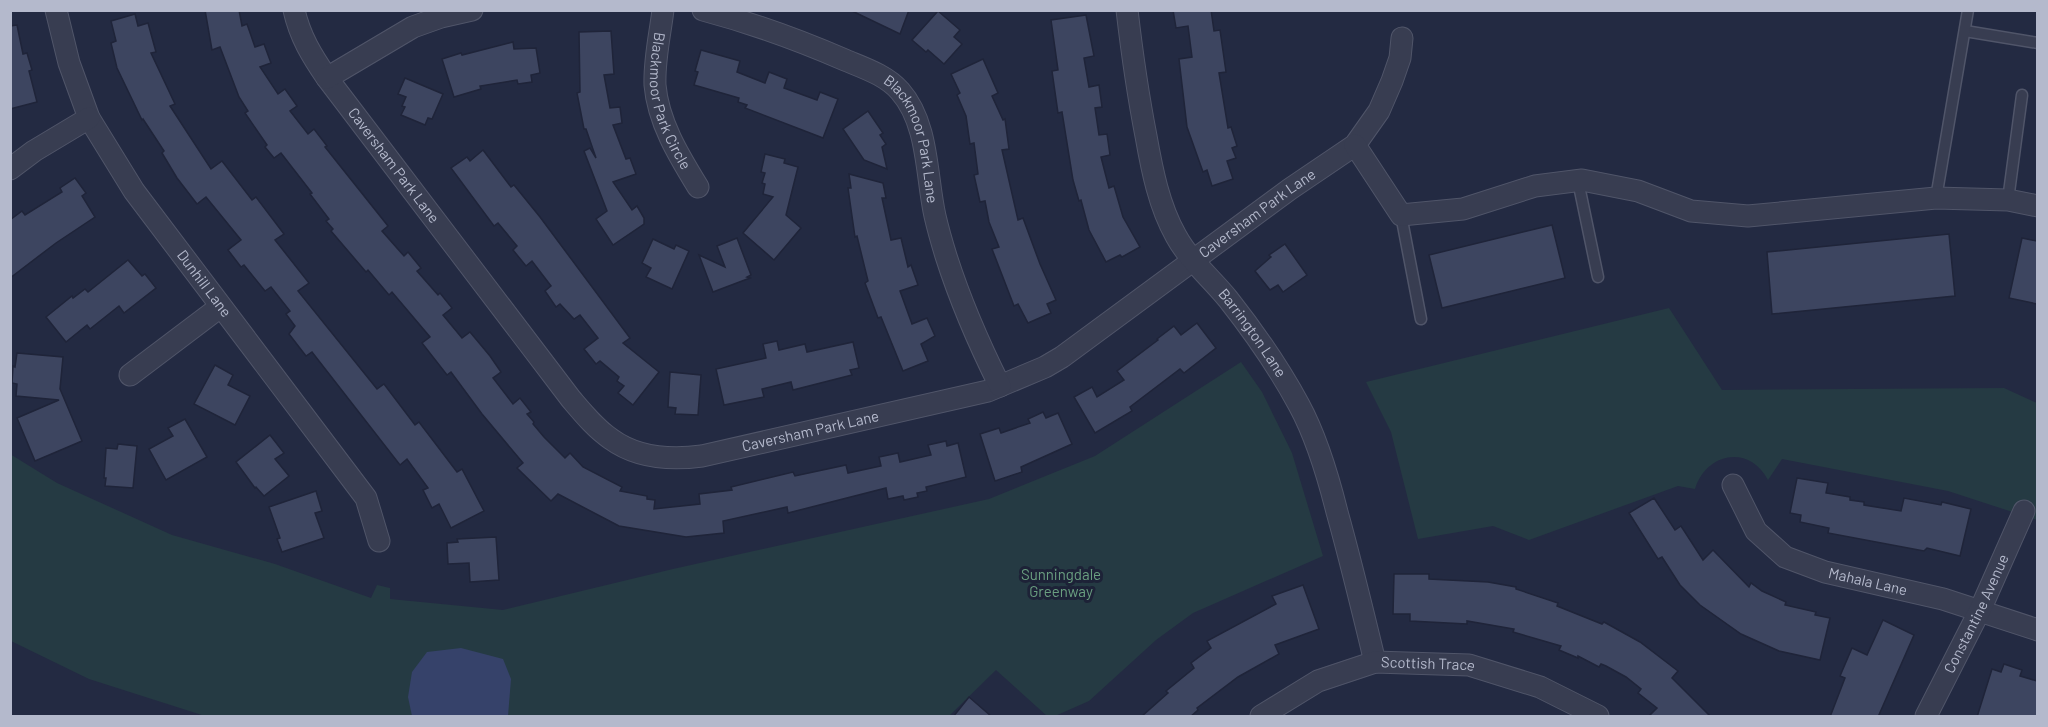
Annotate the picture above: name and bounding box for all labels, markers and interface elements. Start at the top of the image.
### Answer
street label: Blackmoor Park Circle [647,31,695,173]
street label: Blackmoor Park Lane [881,70,942,204]
street label: Caversham Park Lane [345,104,444,226]
street label: Caversham Park Lane [1195,164,1319,261]
street label: Dunhill Lane [174,246,236,320]
street label: Barrington Lane [1215,284,1291,380]
street label: Caversham Park Lane [740,406,880,455]
street label: Constantine Avenue [1939,551,2012,676]
street label: Mahala Lane [1827,563,1909,599]
park label: Sunningdale Greenway [1021,565,1101,600]
street label: Scottish Trace [1381,652,1478,674]

